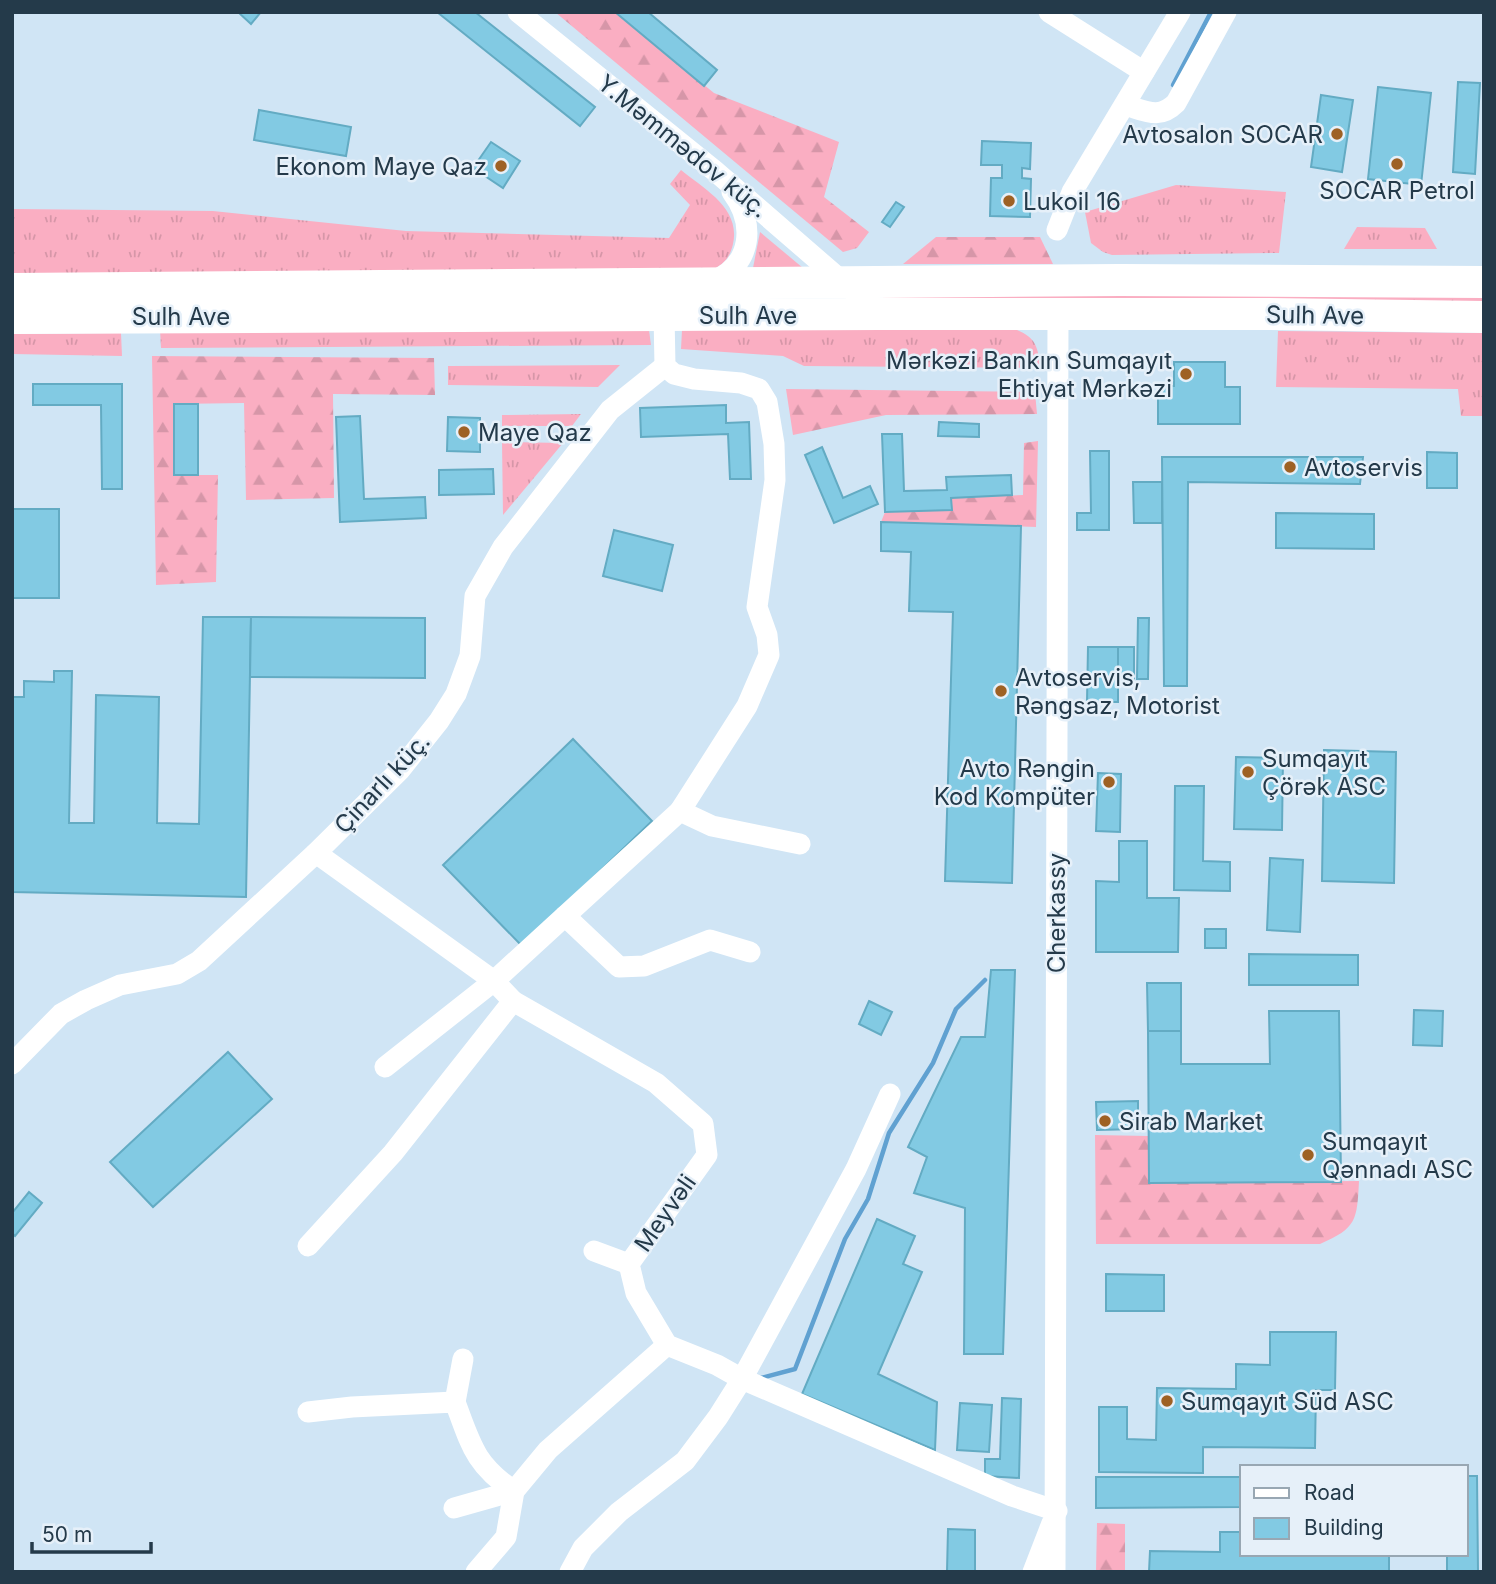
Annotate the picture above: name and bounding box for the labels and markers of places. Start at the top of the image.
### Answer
place label: Avtosalon SOCAR [1122,120,1323,149]
marker: Avtosalon SOCAR [1329,126,1345,142]
place label: Ekonom Maye Qaz [276,152,487,181]
marker: SOCAR Petrol [1389,156,1405,172]
marker: Ekonom Maye Qaz [493,158,509,174]
place label: SOCAR Petrol [1319,176,1475,205]
place label: Lukoil 16 [1023,187,1121,216]
marker: Lukoil 16 [1001,193,1017,209]
place label: Mərkəzi Bankın Sumqayıt Ehtiyat Mərkəzi [886,346,1172,403]
marker: Mərkəzi Bankın Sumqayıt Ehtiyat Mərkəzi [1178,366,1194,382]
place label: Maye Qaz [478,418,592,447]
marker: Maye Qaz [456,424,472,440]
place label: Avtoservis [1304,453,1423,482]
marker: Avtoservis [1282,459,1298,475]
place label: Avtoservis, Rəngsaz, Motorist [1015,663,1220,720]
marker: Avtoservis, Rəngsaz, Motorist [993,683,1009,699]
place label: Sumqayıt Çörək ASC [1262,744,1386,801]
place label: Avto Rəngin Kod Kompüter [934,754,1095,811]
marker: Sumqayıt Çörək ASC [1240,764,1256,780]
marker: Avto Rəngin Kod Kompüter [1101,774,1117,790]
place label: Sirab Market [1119,1107,1263,1136]
marker: Sirab Market [1097,1113,1113,1129]
place label: Sumqayıt Qənnadı ASC [1322,1127,1473,1184]
marker: Sumqayıt Qənnadı ASC [1300,1147,1316,1163]
place label: Sumqayıt Süd ASC [1181,1387,1394,1416]
marker: Sumqayıt Süd ASC [1159,1393,1175,1409]

